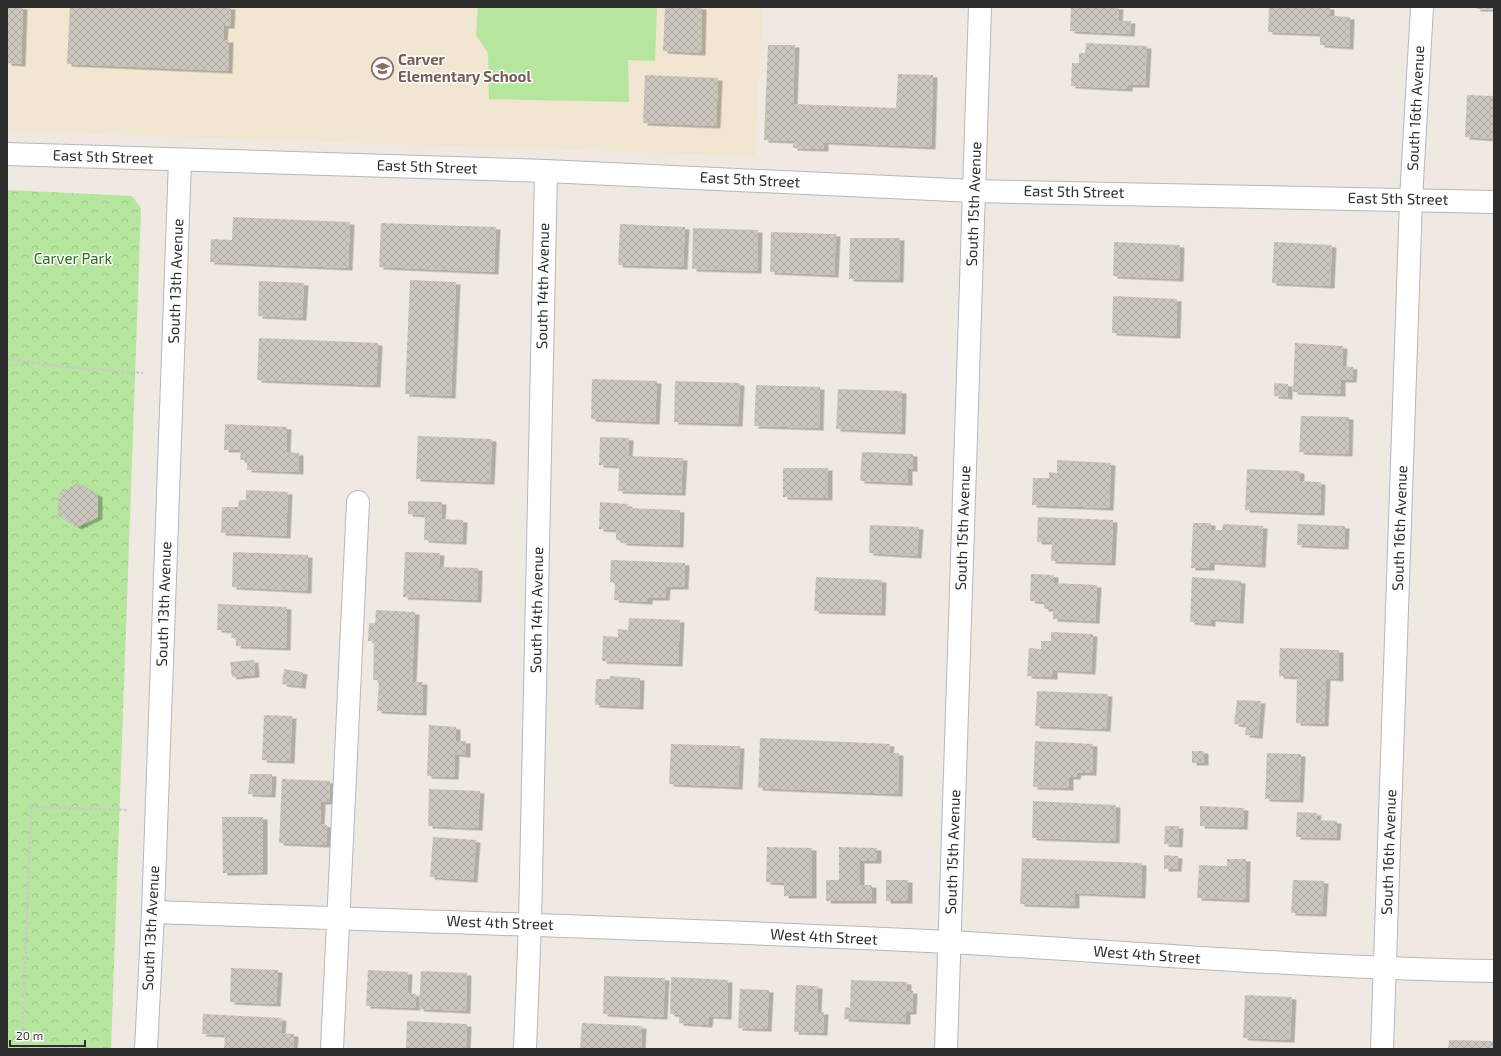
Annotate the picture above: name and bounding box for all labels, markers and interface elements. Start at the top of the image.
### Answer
street label: South 16th Avenue [1403,45,1427,171]
place label: Carver Elementary School [398,50,531,86]
school or university icon: Carver Elementary School [370,56,396,82]
street label: South 15th Avenue [962,141,984,267]
street label: East 5th Street [52,145,154,167]
street label: East 5th Street [376,155,478,177]
street label: East 5th Street [699,167,801,191]
street label: East 5th Street [1023,181,1125,201]
street label: East 5th Street [1347,188,1449,208]
street label: South 13th Avenue [164,218,186,344]
street label: South 14th Avenue [532,223,552,349]
park label: Carver Park [34,249,113,267]
street label: South 15th Avenue [951,465,973,591]
street label: South 16th Avenue [1388,465,1410,591]
street label: South 13th Avenue [152,541,174,667]
street label: South 14th Avenue [526,547,546,673]
street label: South 15th Avenue [941,789,963,915]
street label: South 16th Avenue [1377,789,1399,915]
street label: South 13th Avenue [138,865,162,991]
street label: West 4th Street [446,911,554,933]
street label: West 4th Street [770,924,878,948]
street label: West 4th Street [1093,941,1202,967]
scale bar [10,1022,85,1048]
text: 20 m [16,1028,43,1042]

